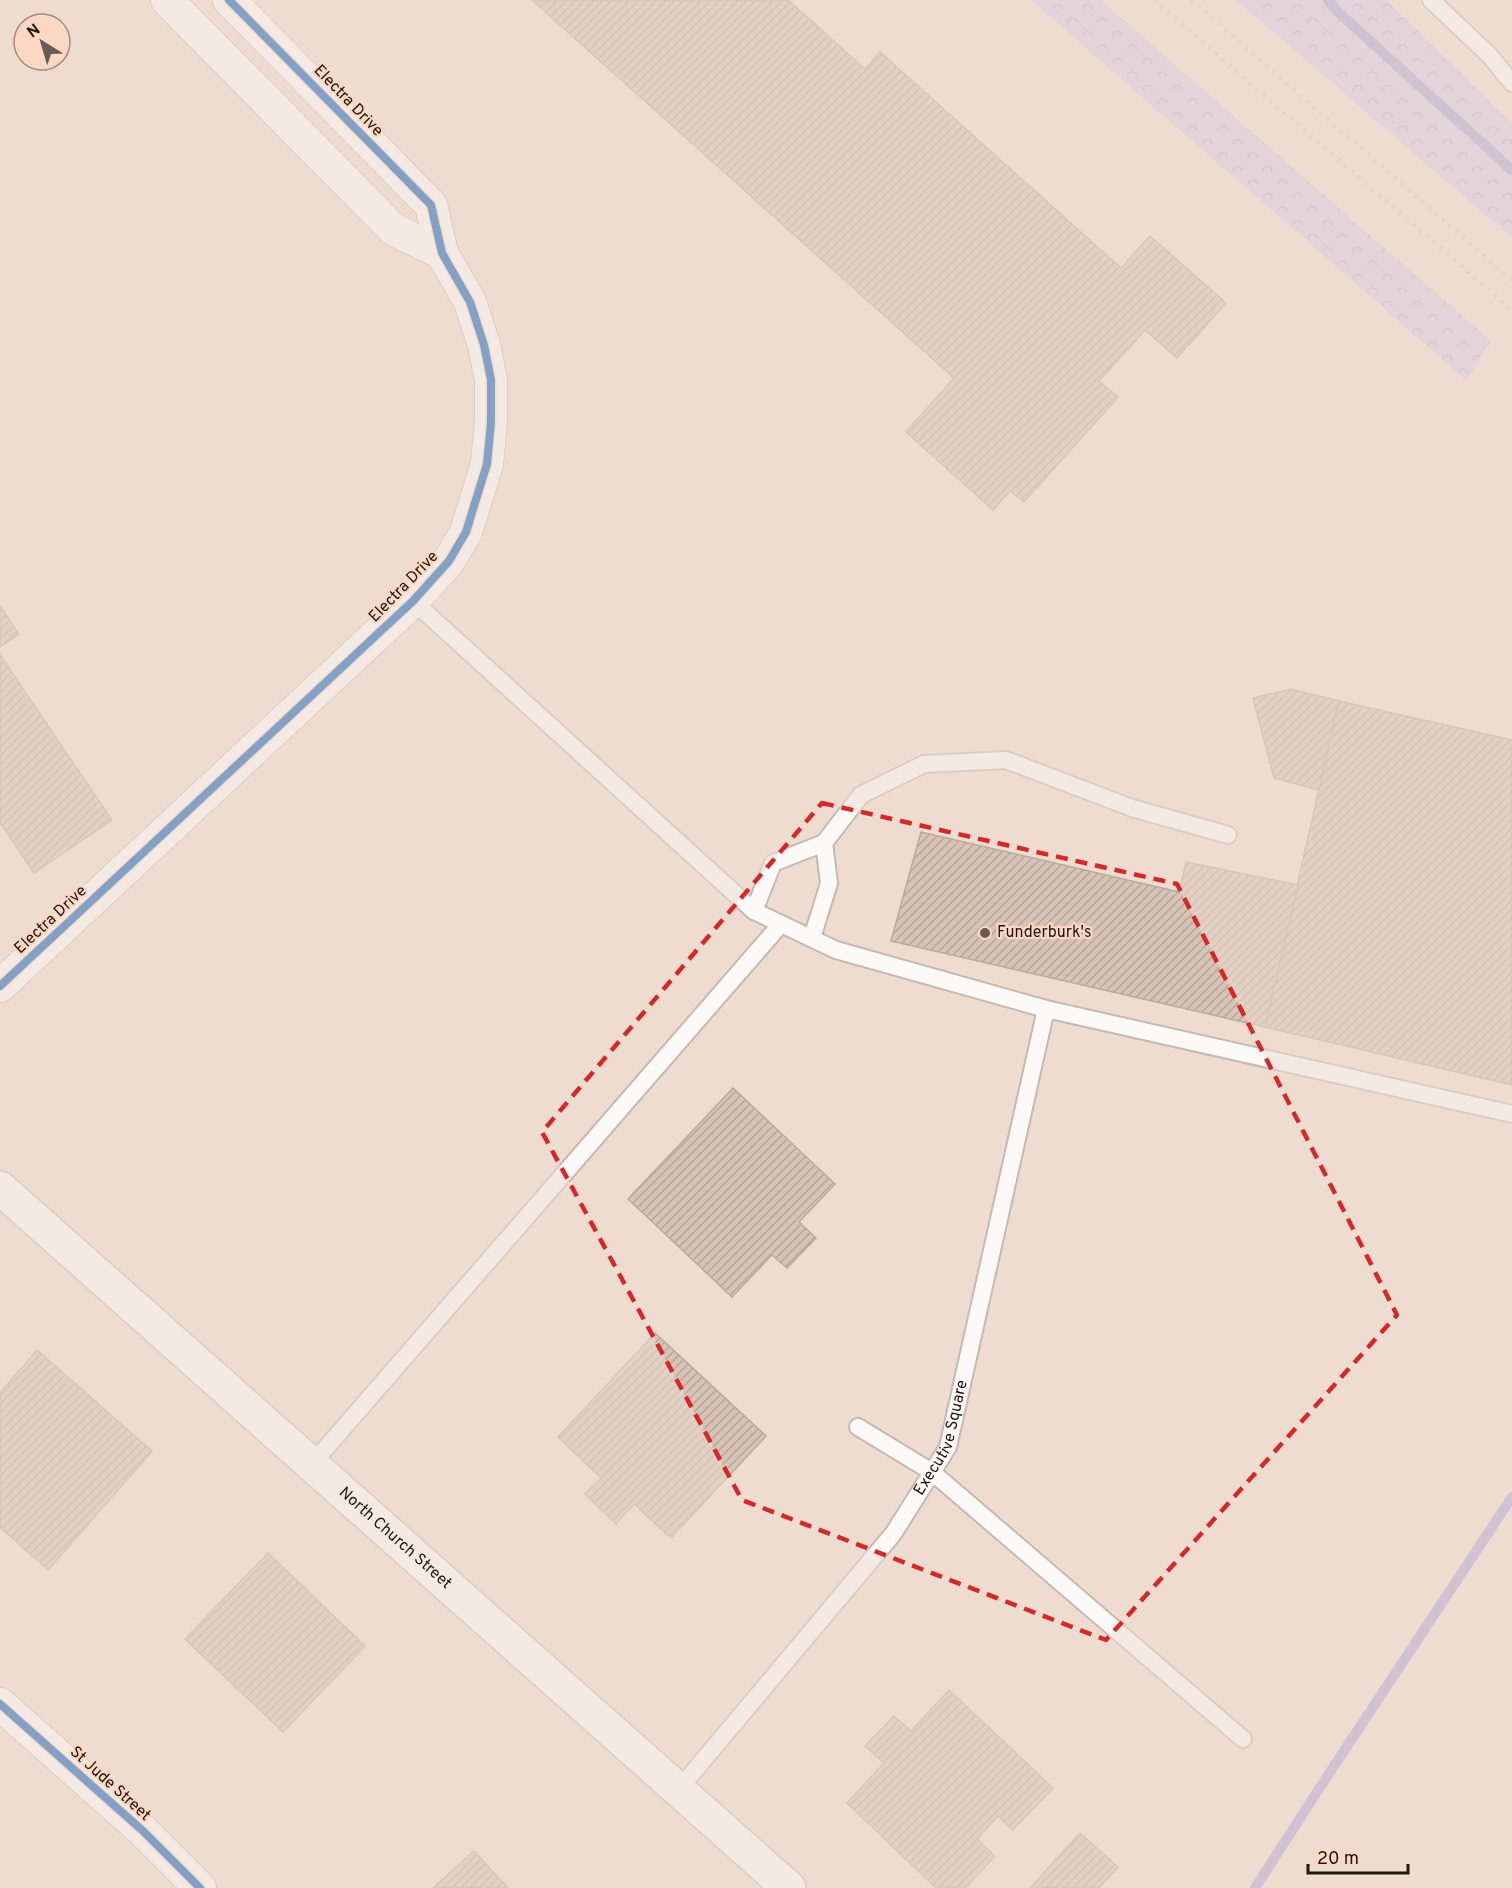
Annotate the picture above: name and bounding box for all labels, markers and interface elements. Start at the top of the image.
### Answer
north arrow [12,12,72,72]
text: N [24,20,45,43]
street label: Electra Drive [309,61,387,141]
street label: Electra Drive [365,547,443,627]
street label: Electra Drive [11,881,91,959]
place label: Funderburk's [997,923,1091,943]
marker: Funderburk's [978,926,992,940]
street label: Executive Square [910,1378,973,1500]
street label: North Church Street [334,1483,456,1594]
street label: St Jude Street [65,1742,155,1826]
scale bar [1308,1837,1408,1875]
text: 20 m [1317,1848,1359,1871]

